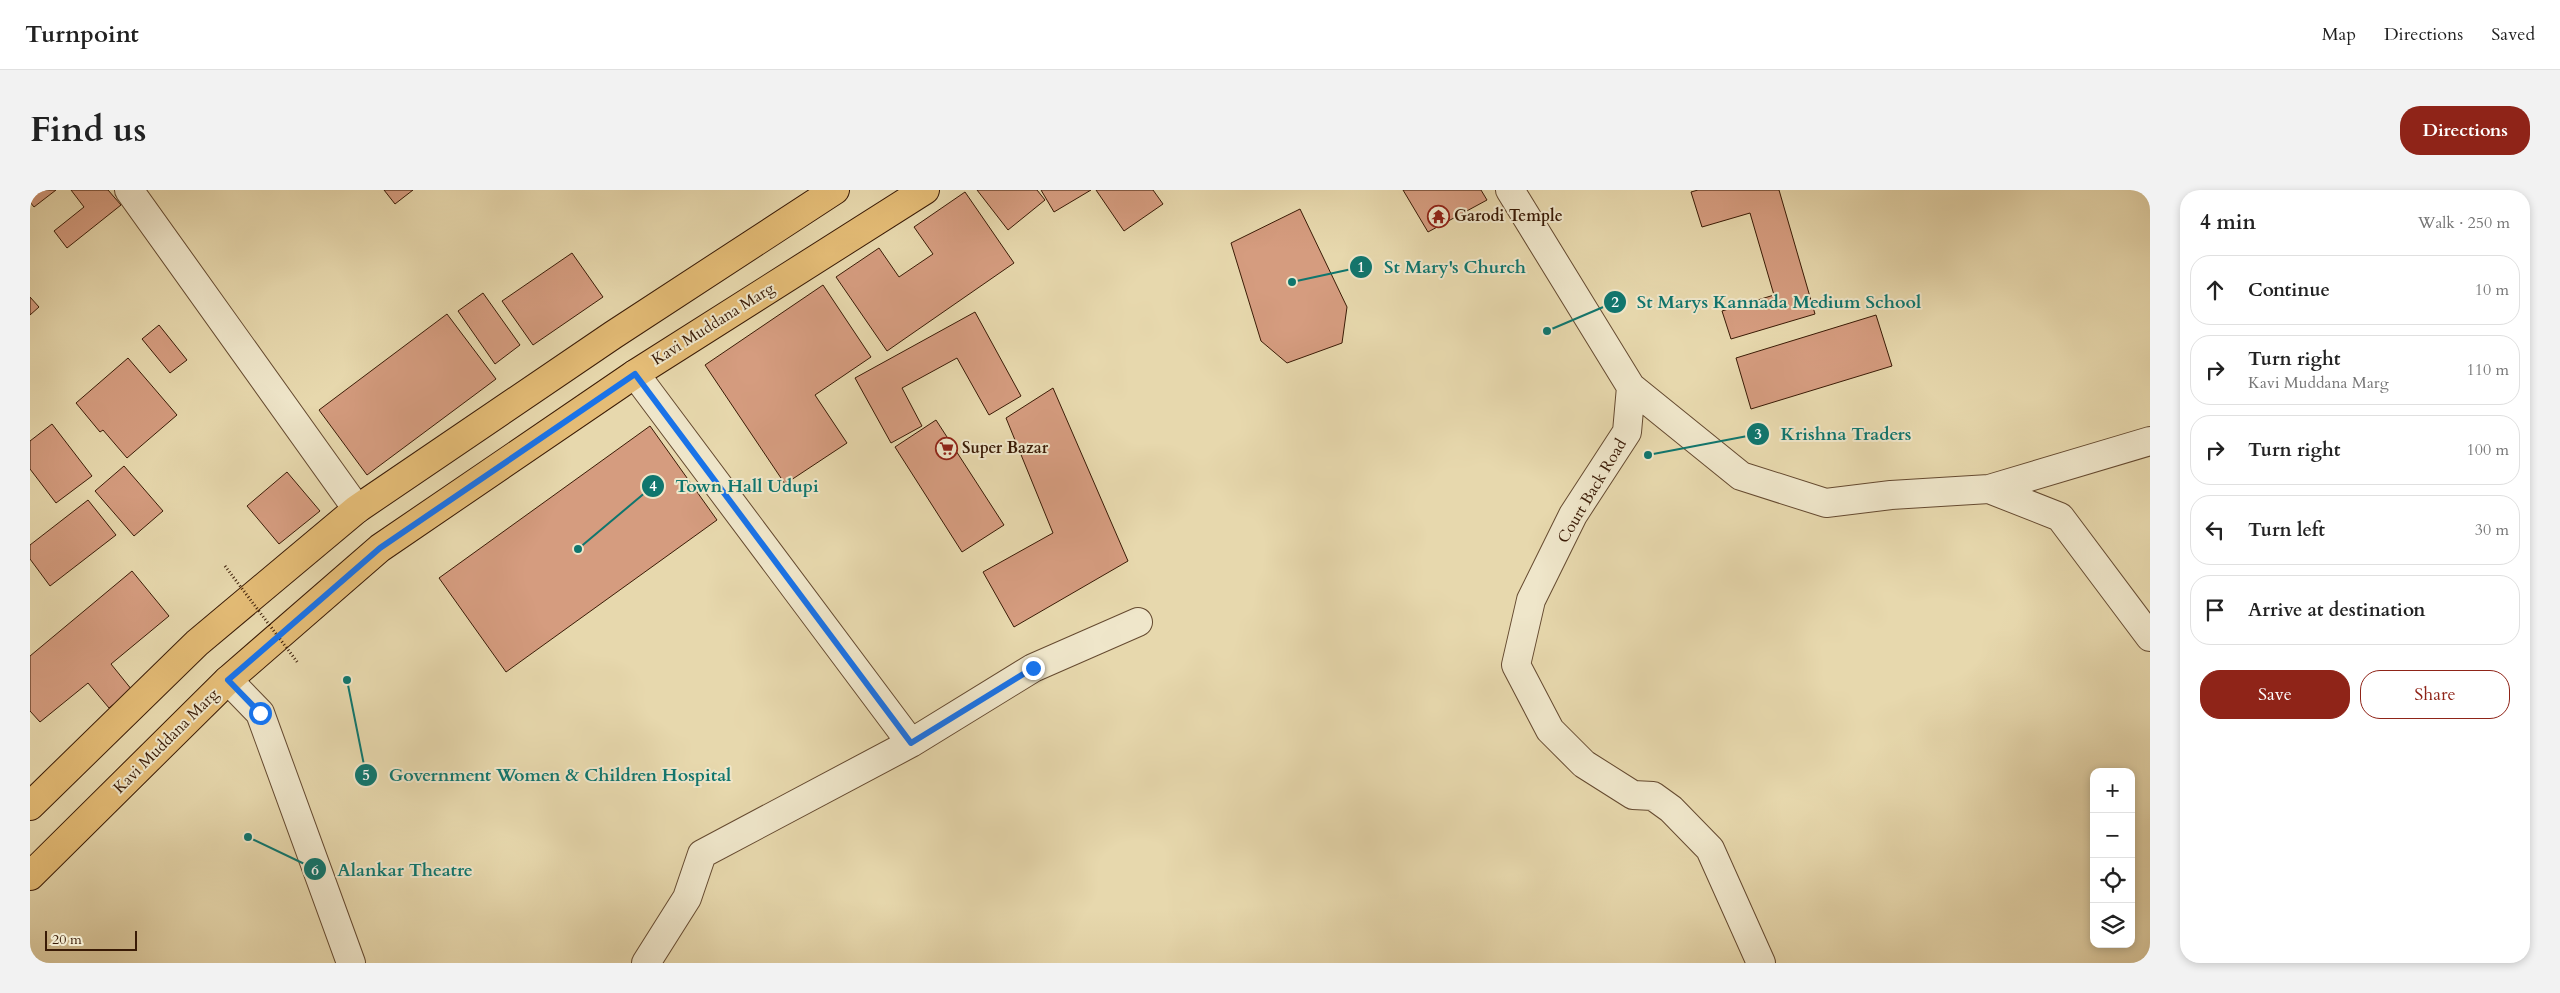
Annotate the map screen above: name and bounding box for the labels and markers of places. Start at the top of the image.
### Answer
temple icon: Garodi Temple [1426,204,1450,228]
place label: Garodi Temple [1454,205,1563,227]
callout: St Mary's Church [1348,251,1536,284]
callout: St Marys Kannada Medium School [1602,285,1932,318]
callout: Krishna Traders [1745,418,1921,451]
supermarket icon: Super Bazar [934,436,958,460]
place label: Super Bazar [962,437,1049,459]
callout: Town Hall Udupi [640,470,829,503]
callout: Government Women & Children Hospital [354,758,741,791]
callout: Alankar Theatre [302,853,483,886]

